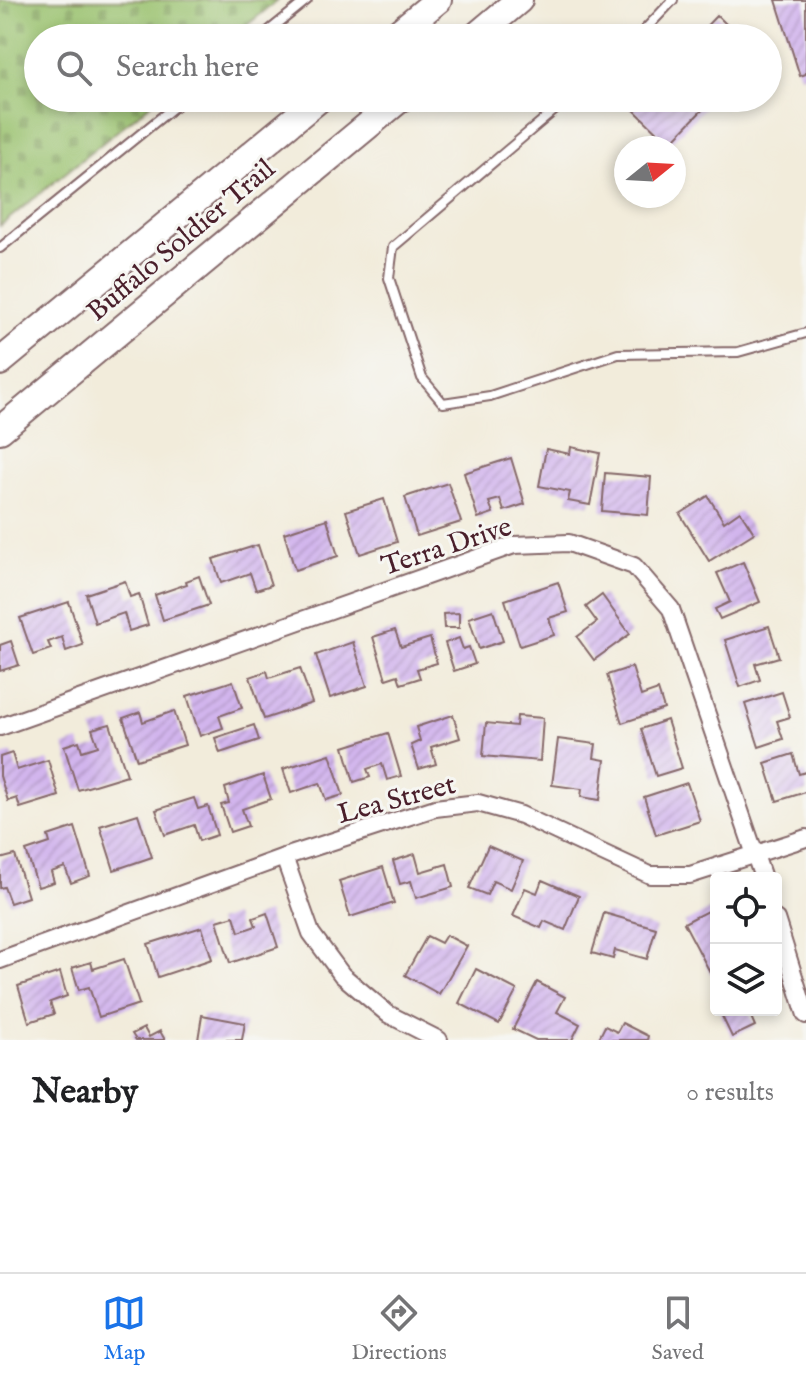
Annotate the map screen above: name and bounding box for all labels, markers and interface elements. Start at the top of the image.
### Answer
search box [24,24,782,112]
icon: search [52,46,96,90]
text: Search here [116,49,259,87]
north arrow [614,136,686,208]
street label: Buffalo Soldier Trail [80,152,283,330]
street label: Terra Drive [377,510,516,585]
street label: Lea Street [334,768,460,833]
map controls [710,872,782,1016]
button: locate [710,872,782,944]
button: layers [710,944,782,1016]
text: Nearby [32,1071,138,1114]
text: 0 results [686,1076,774,1109]
tab: Map [102,1291,146,1367]
tab: Directions [351,1291,447,1367]
tab: Saved [652,1291,704,1367]

